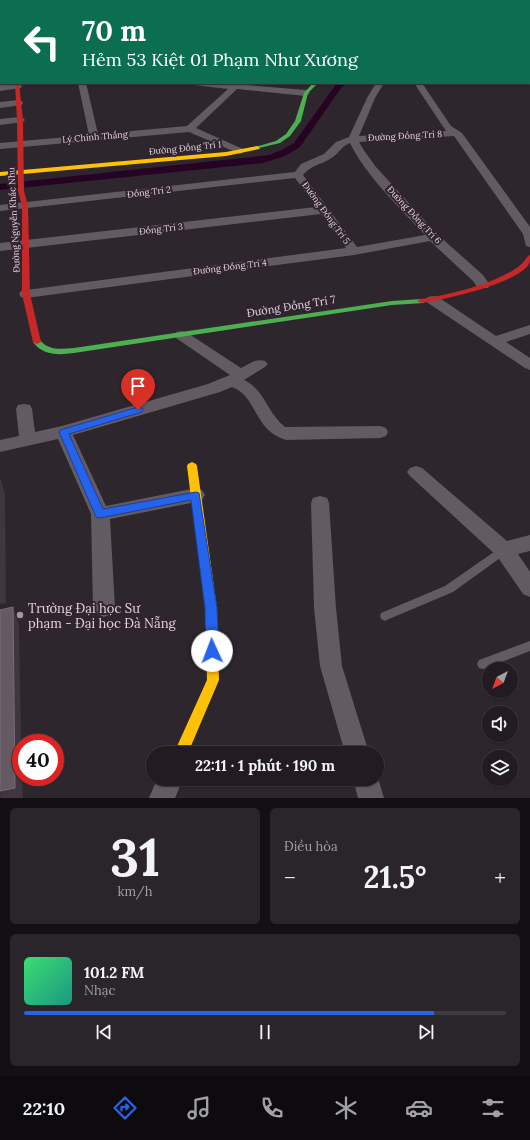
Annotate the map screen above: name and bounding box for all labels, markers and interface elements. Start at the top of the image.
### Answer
text: 70 m [82,13,146,49]
icon: left [16,16,68,68]
text: Hẻm 53 Kiệt 01 Phạm Như Xương [82,48,358,71]
street label: Lý Chính Thắng [62,128,129,145]
street label: Đường Đồng Trí 8 [368,128,442,143]
street label: Đường Đồng Trí 1 [148,138,222,157]
street label: Đường Nguyễn Khắc Nhu [5,166,22,273]
street label: Đường Đồng Trí 5 [300,179,353,246]
street label: Đồng Trí 2 [126,183,172,200]
street label: Đường Đồng Trí 6 [385,184,444,246]
street label: Đồng Trí 3 [138,220,184,237]
street label: Đường Đồng Trí 4 [192,257,268,276]
street label: Đường Đồng Trí 7 [246,292,336,320]
pin [121,369,155,410]
icon: arrive [127,375,149,397]
place label: Trường Đại học Sư phạm - Đại học Đà Nẵng [28,600,177,632]
marker: Trường Đại học Sư phạm - Đại học Đà Nẵng [15,610,25,620]
position arrow [191,630,233,672]
north arrow [482,662,518,698]
map controls [482,662,518,786]
button: sound [482,706,518,742]
speed limit sign: 40 [12,734,64,786]
button: layers [482,750,518,786]
text: 22:11 · 1 phút · 190 m [195,756,335,775]
text: 31 [110,824,160,890]
text: Điều hòa [284,838,338,855]
text: 21.5° [364,858,426,896]
text: − [284,863,296,891]
text: + [494,863,506,891]
text: km/h [117,883,153,900]
text: 101.2 FM [84,963,144,982]
text: Nhạc [84,982,115,999]
icon: previous [93,1021,115,1043]
icon: pause [254,1021,276,1043]
icon: next [415,1021,437,1043]
icon: directions [111,1094,139,1122]
icon: music [185,1094,213,1122]
icon: phone [258,1094,286,1122]
icon: climate [332,1094,360,1122]
icon: car [405,1094,433,1122]
icon: filters [479,1094,507,1122]
text: 22:10 [23,1097,65,1120]

